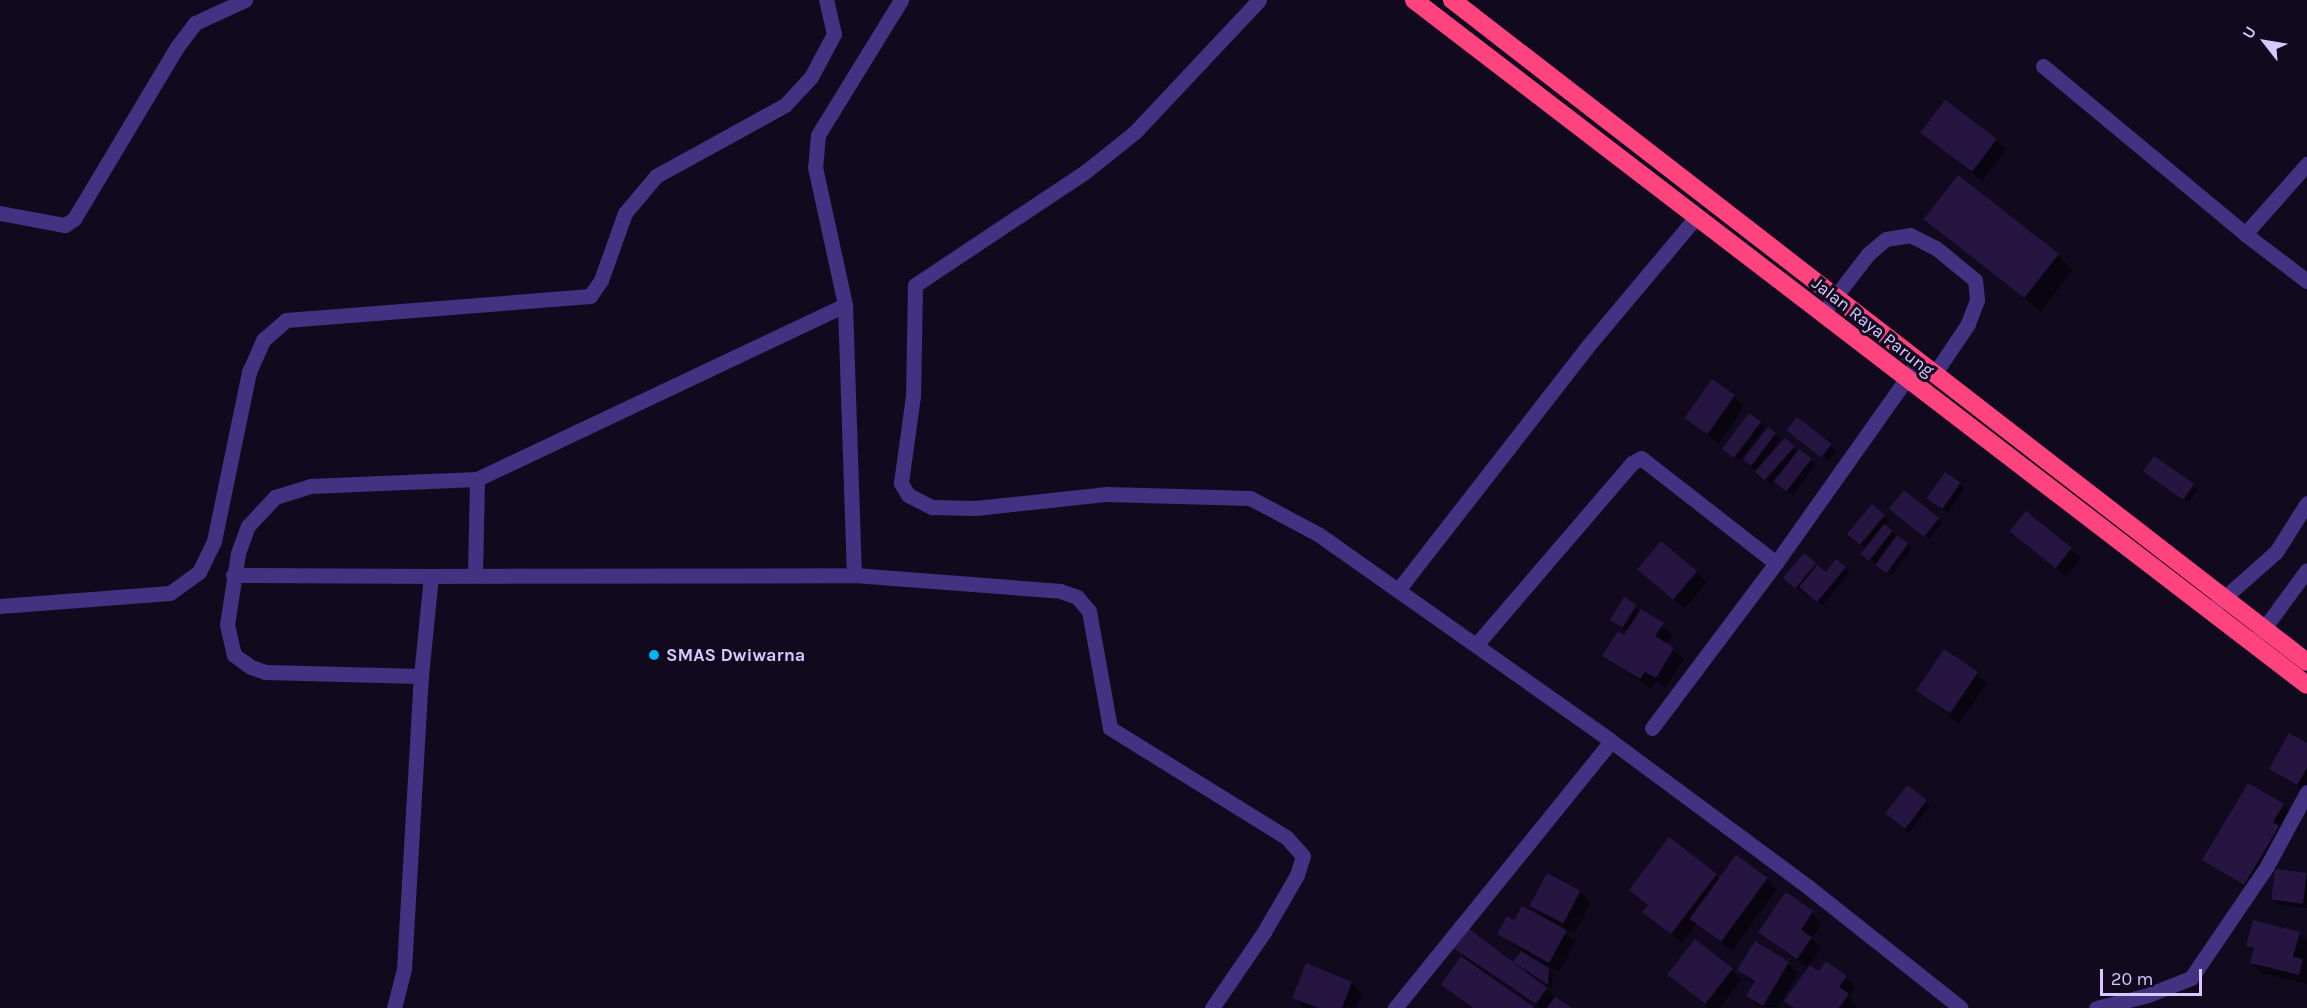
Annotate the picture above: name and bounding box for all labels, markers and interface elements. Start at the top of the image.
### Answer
north arrow [2235,12,2295,72]
text: U [2238,23,2260,42]
street label: Jalan Raya Parung [1808,273,1938,381]
place label: SMAS Dwiwarna [666,644,805,666]
marker: SMAS Dwiwarna [647,648,661,662]
scale bar [2103,957,2205,995]
text: 20 m [2111,968,2153,990]

